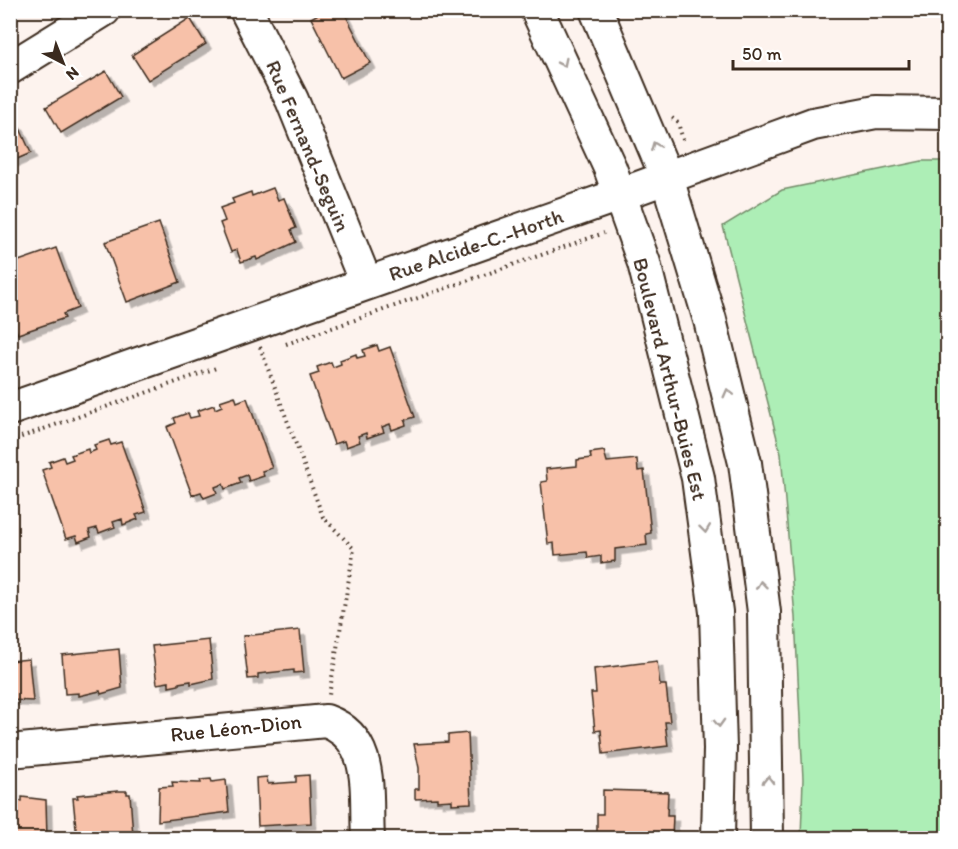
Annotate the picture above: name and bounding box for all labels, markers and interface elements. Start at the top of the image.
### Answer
north arrow [33,33,93,93]
scale bar [733,33,908,71]
text: 50 m [742,43,782,65]
street label: Rue Fernand-Seguin [261,56,356,235]
one-way arrow [556,57,567,67]
text: N [62,63,83,84]
one-way arrow [650,141,662,152]
street label: Rue Alcide-C.-Horth [385,203,566,286]
street label: Boulevard Arthur-Buies Est [628,255,713,503]
one-way arrow [723,389,736,399]
one-way arrow [698,524,711,534]
one-way arrow [755,581,767,590]
street label: Rue Léon-Dion [169,708,303,747]
one-way arrow [713,719,726,728]
one-way arrow [762,776,774,785]

